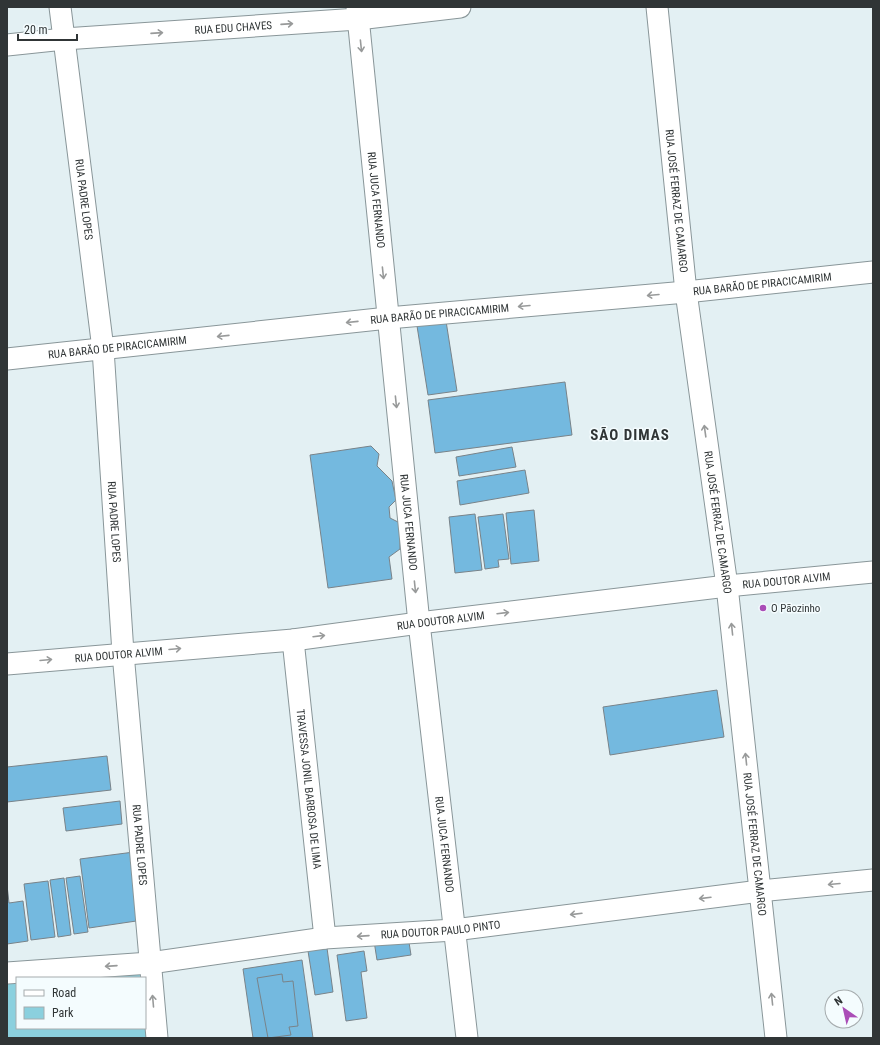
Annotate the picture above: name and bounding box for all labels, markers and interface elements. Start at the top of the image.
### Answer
scale bar [18,16,77,42]
street label: RUA EDU CHAVES [194,18,273,37]
one-way arrow [280,21,293,28]
text: 20 m [24,23,48,37]
one-way arrow [150,29,163,36]
one-way arrow [357,39,364,52]
street label: RUA JOSÉ FERRAZ DE CAMARGO [663,129,691,273]
street label: RUA JUCA FERNANDO [365,151,388,249]
street label: RUA PADRE LOPES [73,158,96,241]
one-way arrow [379,266,387,279]
street label: RUA BARÃO DE PIRACICAMIRIM [692,270,832,298]
one-way arrow [647,291,660,299]
street label: RUA BARÃO DE PIRACICAMIRIM [370,301,510,326]
one-way arrow [518,303,531,310]
one-way arrow [346,319,359,326]
one-way arrow [217,332,230,340]
street label: RUA BARÃO DE PIRACICAMIRIM [47,333,187,361]
one-way arrow [393,395,400,408]
one-way arrow [701,425,709,438]
district label: SÃO DIMAS [590,426,670,444]
street label: RUA JOSÉ FERRAZ DE CAMARGO [702,450,734,594]
street label: RUA JUCA FERNANDO [398,473,420,571]
street label: RUA PADRE LOPES [105,481,124,563]
street label: RUA DOUTOR ALVIM [742,570,831,591]
one-way arrow [412,580,419,593]
place label: O Pãozinho [771,602,821,615]
marker: O Pãozinho [758,603,768,613]
street label: RUA DOUTOR ALVIM [396,609,485,632]
one-way arrow [496,609,509,617]
one-way arrow [728,623,736,636]
one-way arrow [312,632,325,640]
street label: RUA DOUTOR ALVIM [74,644,163,665]
one-way arrow [168,645,181,652]
one-way arrow [39,656,52,664]
street label: TRAVESSA JONIL BARBOSA DE LIMA [294,708,324,871]
one-way arrow [742,753,749,766]
street label: RUA JOSÉ FERRAZ DE CAMARGO [741,772,769,917]
street label: RUA JUCA FERNANDO [433,795,457,893]
street label: RUA PADRE LOPES [130,804,150,886]
one-way arrow [828,880,841,888]
one-way arrow [699,894,712,902]
one-way arrow [570,910,583,918]
street label: RUA DOUTOR PAULO PINTO [380,918,501,941]
one-way arrow [357,932,370,939]
one-way arrow [105,962,118,969]
legend [16,977,146,1029]
text: Road [52,986,76,1000]
north arrow [824,989,864,1029]
one-way arrow [768,993,775,1006]
text: N [832,994,845,1008]
one-way arrow [150,995,157,1008]
text: Park [52,1006,74,1020]

